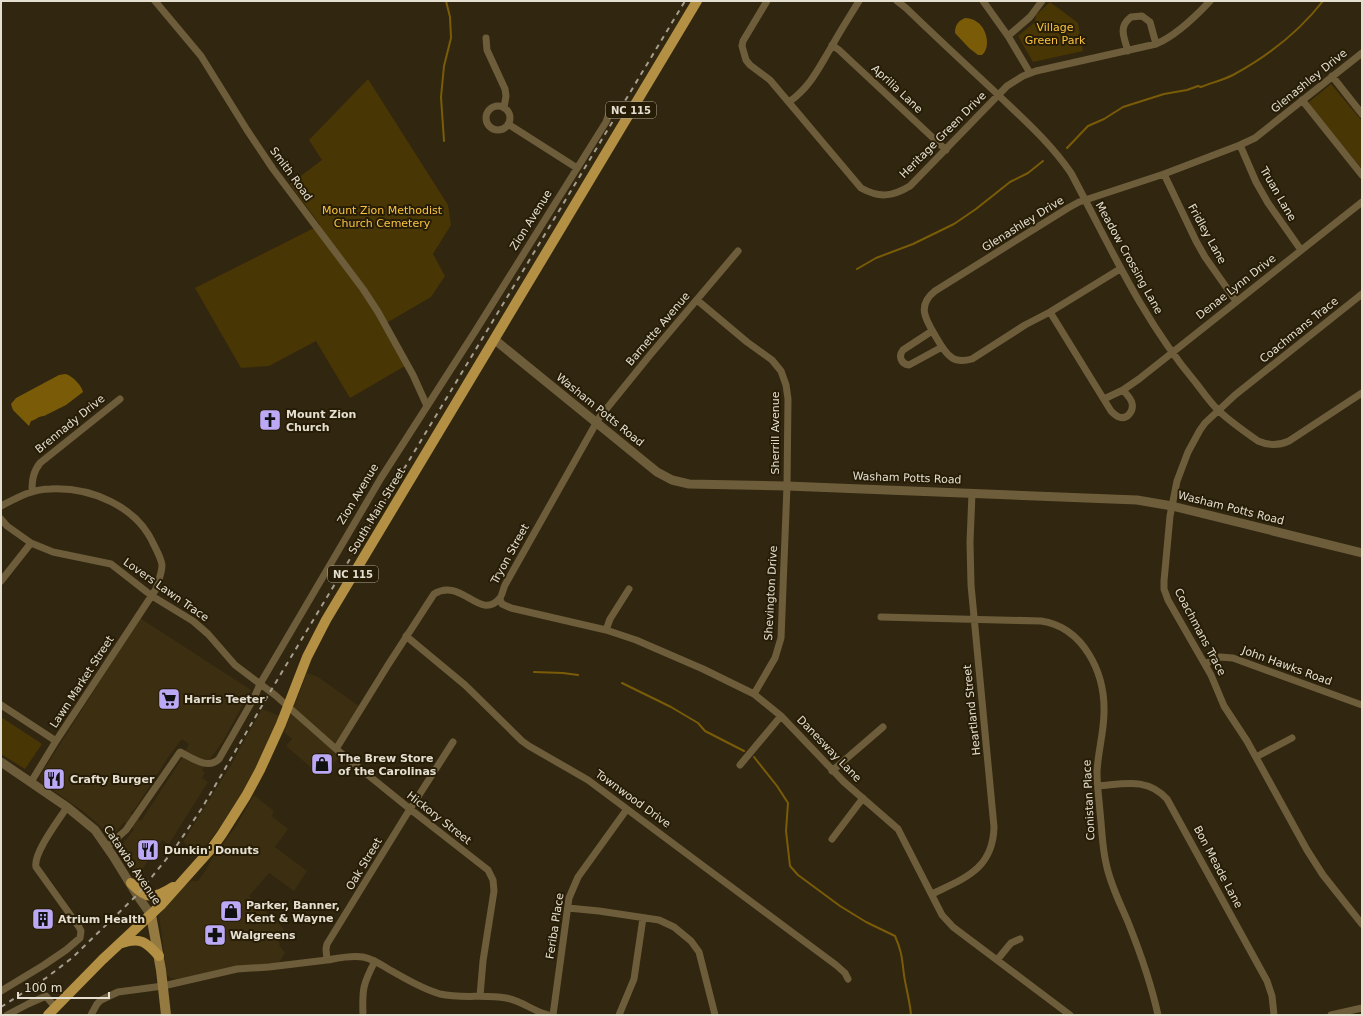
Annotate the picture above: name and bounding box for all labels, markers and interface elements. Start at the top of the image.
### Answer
park label: Village Green Park [1025,21,1086,47]
street label: Glenashley Drive [1268,46,1350,116]
street label: Aprilia Lane [869,62,925,116]
street label: Heritage Green Drive [897,89,989,181]
road number: NC 115 [606,102,656,118]
street label: Smith Road [267,145,315,203]
street label: Truan Lane [1257,164,1299,224]
street label: Zion Avenue [507,187,555,253]
street label: Glenashley Drive [980,193,1066,254]
street label: Meadow Crossing Lane [1093,200,1165,317]
street label: Fridley Lane [1185,202,1229,266]
park label: Mount Zion Methodist Church Cemetery [322,204,443,230]
street label: Denae Lynn Drive [1194,252,1279,322]
street label: Barnette Avenue [623,289,693,368]
street label: Coachmans Trace [1257,294,1341,366]
street label: Washam Potts Road [554,371,646,449]
street label: Sherrill Avenue [769,391,782,475]
street label: Brennady Drive [33,392,108,456]
church icon: Mount Zion Church [257,407,283,433]
place label: Mount Zion Church [286,408,356,434]
street label: Zion Avenue [335,461,381,527]
street label: South Main Street [346,465,408,557]
street label: Washam Potts Road [852,470,962,486]
street label: Washam Potts Road [1177,489,1285,527]
street label: Tryon Street [488,521,532,587]
street label: Shevington Drive [762,545,780,641]
street label: Lovers Lawn Trace [121,556,211,624]
road number: NC 115 [328,566,378,582]
street label: Coachmans Trace [1171,586,1229,678]
street label: Lawn Market Street [47,633,117,730]
street label: John Hawks Road [1239,643,1334,688]
street label: Heartland Street [961,663,983,756]
supermarket icon: Harris Teeter [156,686,182,712]
place label: Harris Teeter [184,693,265,706]
street label: Danesway Lane [794,713,864,785]
shop icon: The Brew Store of the Carolinas [309,751,335,777]
place label: The Brew Store of the Carolinas [338,752,437,778]
street label: Conistan Place [1080,759,1098,841]
restaurant icon: Crafty Burger [41,766,67,792]
street label: Townwood Drive [592,767,673,831]
place label: Crafty Burger [70,773,155,786]
street label: Hickory Street [404,789,474,848]
street label: Catawba Avenue [101,823,163,907]
street label: Bon Meade Lane [1191,824,1245,911]
street label: Oak Street [343,835,385,893]
restaurant icon: Dunkin' Donuts [135,837,161,863]
place label: Dunkin' Donuts [164,844,260,857]
street label: Feriba Place [543,892,567,960]
shop icon: Parker, Banner, Kent & Wayne [218,898,244,924]
place label: Parker, Banner, Kent & Wayne [246,899,340,925]
building icon: Atrium Health [30,906,56,932]
place label: Atrium Health [58,913,145,926]
pharmacy icon: Walgreens [202,922,228,948]
place label: Walgreens [230,929,296,942]
scale bar [18,974,109,1000]
text: 100 m [24,981,62,995]

